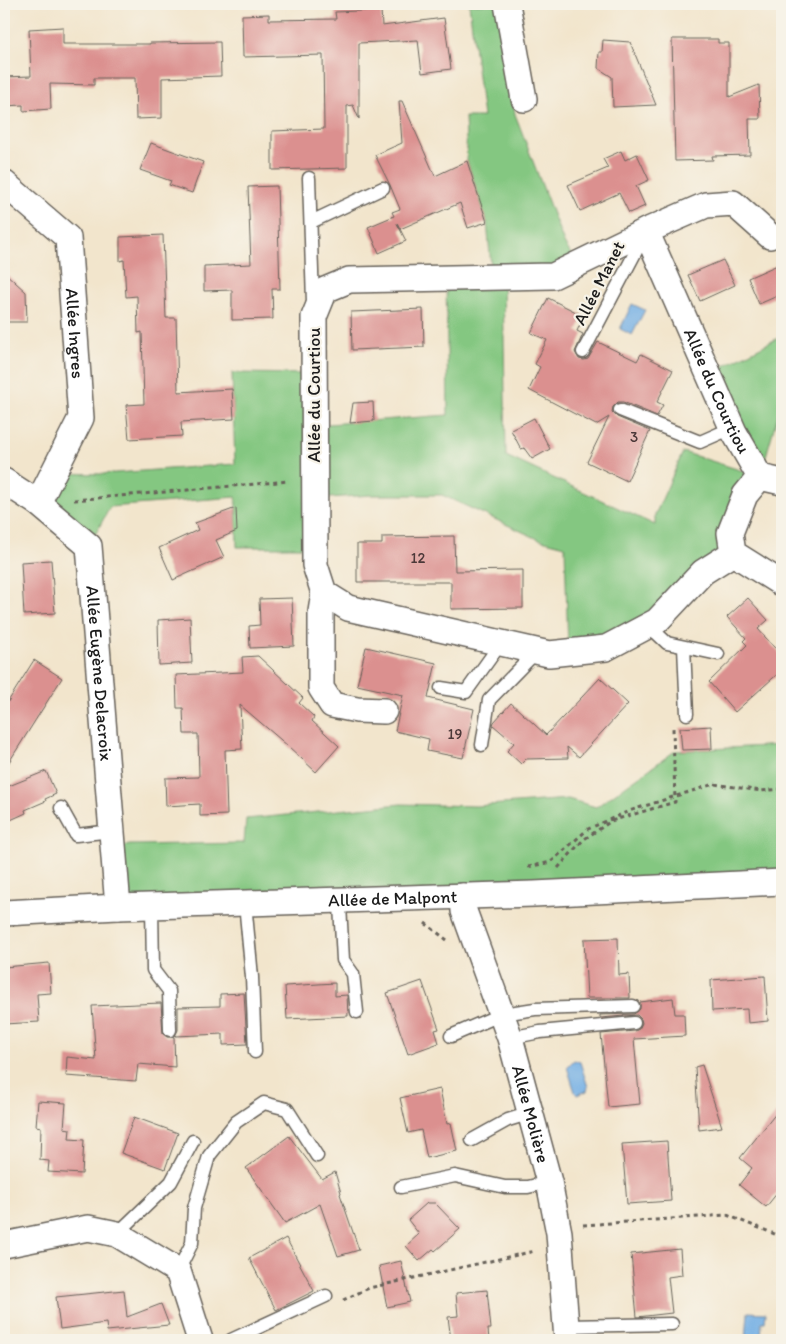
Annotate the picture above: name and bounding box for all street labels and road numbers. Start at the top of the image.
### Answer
street label: Allée Manet [568,237,630,329]
street label: Allée Ingres [61,287,89,379]
street label: Allée du Courtiou [679,325,755,458]
street label: Allée du Courtiou [303,328,325,462]
street label: Allée Eugène Delacroix [81,585,117,762]
street label: Allée de Malpont [328,885,458,911]
street label: Allée Molière [507,1063,554,1165]

